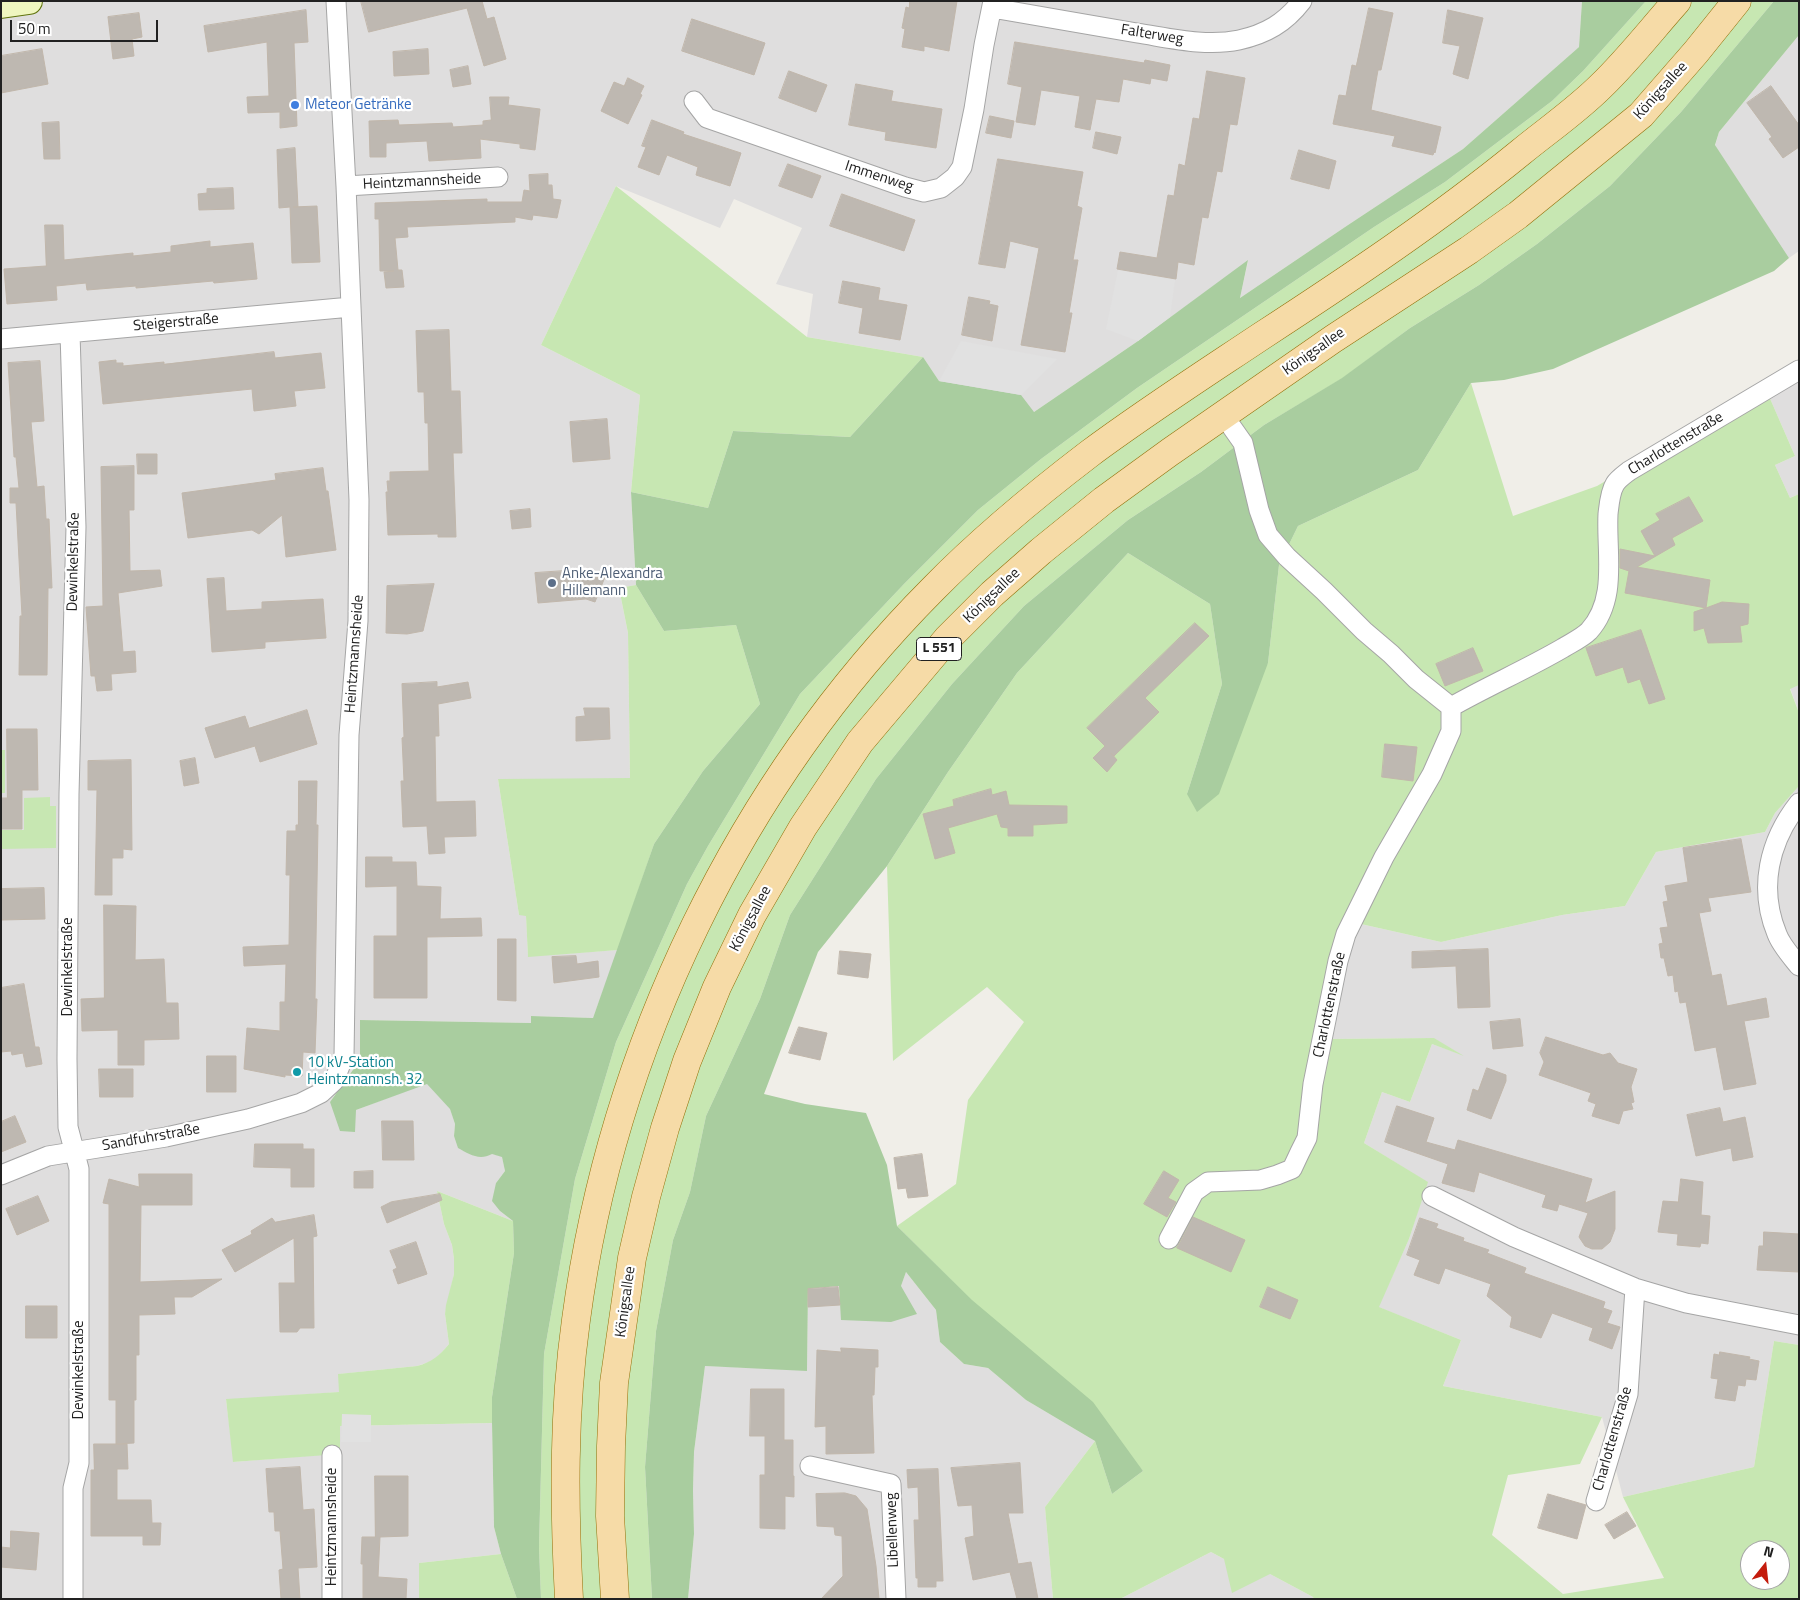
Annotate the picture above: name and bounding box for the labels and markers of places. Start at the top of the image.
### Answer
place label: Meteor Getränke [305,96,412,114]
marker: Meteor Getränke [289,99,301,111]
place label: Anke-Alexandra Hillemann [562,565,663,600]
marker: Anke-Alexandra Hillemann [546,577,558,589]
place label: 10 kV-Station Heintzmannsh. 32 [307,1054,423,1089]
marker: 10 kV-Station Heintzmannsh. 32 [291,1066,303,1078]

